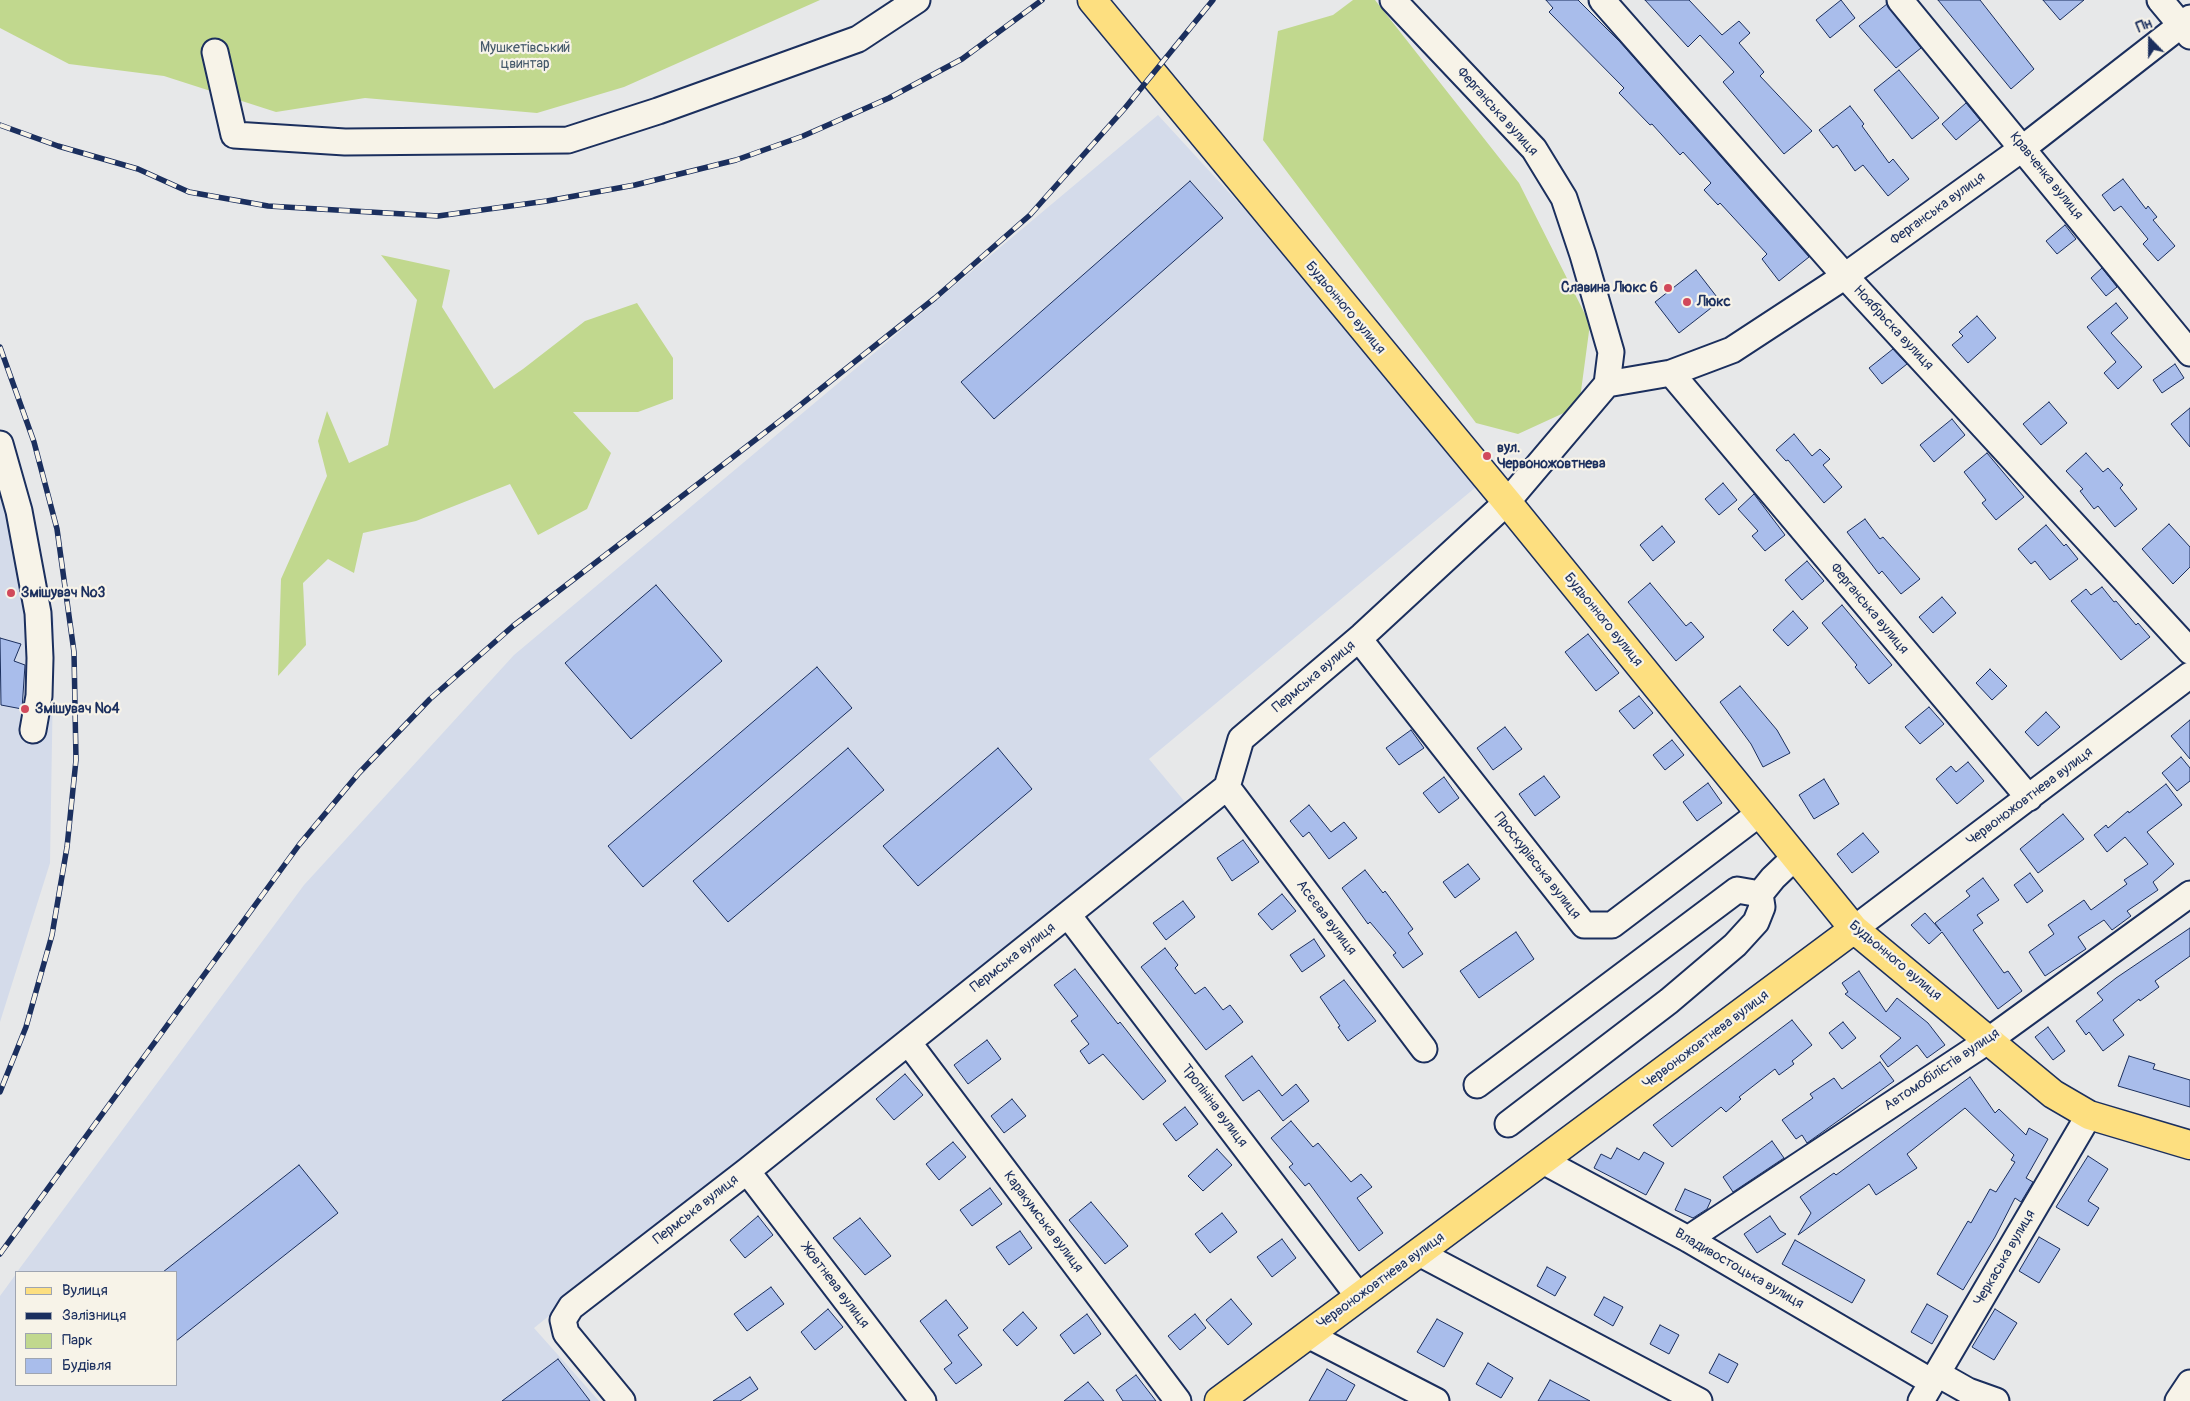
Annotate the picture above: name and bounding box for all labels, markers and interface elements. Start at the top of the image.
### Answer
north arrow [2125,15,2175,65]
text: Пн [2134,15,2155,36]
park label: Мушкетівський цвинтар [480,40,570,72]
street label: Ферганська вулиця [1453,64,1541,160]
street label: Кравченка вулиця [2006,129,2086,223]
street label: Ферганська вулиця [1887,169,1989,249]
street label: Будьонного вулиця [1301,258,1389,358]
place label: Славина Люкс 6 [1561,280,1658,296]
marker: Славина Люкс 6 [1662,282,1674,294]
street label: Ноябрьска вулиця [1849,282,1937,374]
place label: Люкс [1697,294,1731,310]
marker: Люкс [1681,296,1693,308]
place label: вул. Червоножовтнева [1497,440,1605,472]
marker: вул. Червоножовтнева [1481,450,1493,462]
street label: Ферганська вулиця [1826,560,1912,658]
street label: Будьонного вулиця [1560,570,1646,670]
place label: Змішувач №3 [21,585,105,601]
marker: Змішувач №3 [5,587,17,599]
street label: Пермська вулиця [1269,637,1359,717]
place label: Змішувач №4 [35,701,120,717]
marker: Змішувач №4 [19,703,31,715]
street label: Червоножовтнева вулиця [1964,744,2096,850]
street label: Проскурівська вулиця [1490,809,1584,923]
street label: Асєєва вулиця [1292,877,1360,959]
street label: Будьонного вулиця [1845,917,1945,1005]
street label: Пермська вулиця [967,920,1059,996]
street label: Червоножовтнева вулиця [1640,987,1772,1093]
street label: Автомобілістів вулиця [1881,1025,2003,1115]
street label: Тропініна вулиця [1177,1061,1251,1151]
street label: Каракумська вулиця [1000,1168,1086,1276]
street label: Пермська вулиця [650,1172,742,1248]
street label: Черкаська вулиця [1971,1207,2039,1309]
street label: Владивостоцька вулиця [1672,1225,1806,1313]
street label: Червоножовтнева вулиця [1314,1229,1448,1333]
street label: Жовтнева вулиця [798,1240,872,1332]
legend [15,1271,178,1386]
text: Вулиця [62,1281,108,1300]
text: Залізниця [62,1306,126,1325]
text: Парк [62,1331,93,1350]
text: Будівля [62,1356,111,1375]

